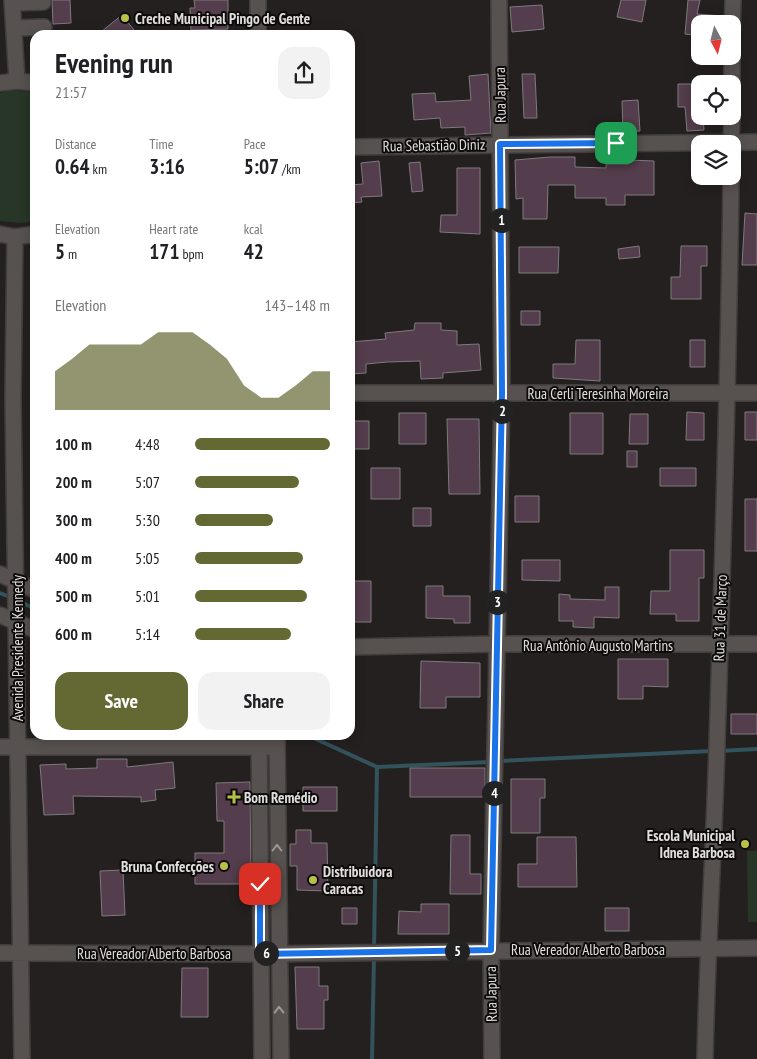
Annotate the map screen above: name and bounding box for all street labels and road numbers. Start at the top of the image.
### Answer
street label: Rua Japura [490,67,510,123]
street label: Rua Sebastião Diniz [383,135,485,155]
street label: Rua Cerli Teresinha Moreira [527,384,669,403]
street label: Avenida Presidente Kennedy [8,574,27,721]
street label: Rua 31 de Março [709,574,731,662]
street label: Rua Antônio Augusto Martins [523,636,673,655]
street label: Rua Vereador Alberto Barbosa [511,940,665,959]
street label: Rua Vereador Alberto Barbosa [77,944,231,963]
street label: Rua Japura [481,966,501,1022]

